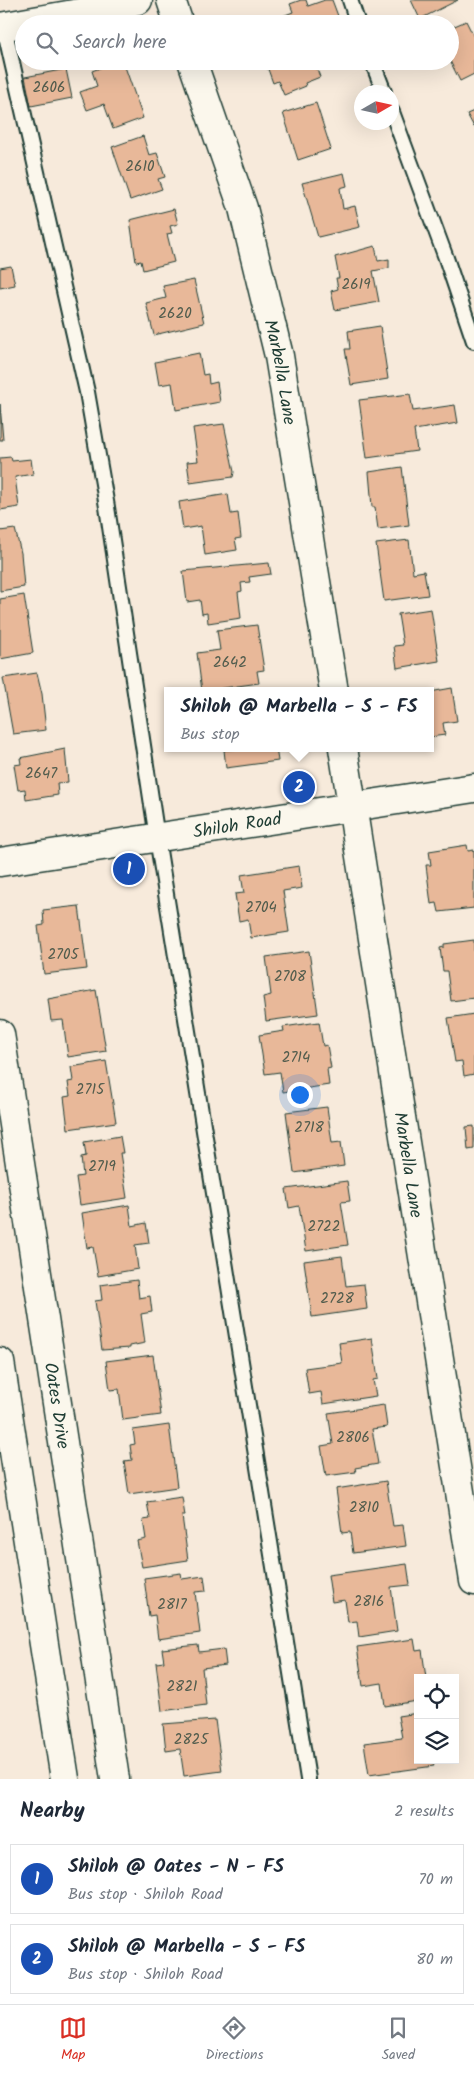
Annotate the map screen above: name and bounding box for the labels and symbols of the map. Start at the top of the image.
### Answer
house number: 2606 [33,76,65,100]
north arrow [354,85,399,130]
house number: 2610 [125,155,155,179]
house number: 2619 [341,273,371,297]
house number: 2620 [158,302,192,326]
street label: Marbella Lane [255,317,303,427]
house number: 2642 [213,651,247,675]
house number: 2647 [25,762,58,786]
pin: 2 [283,768,315,806]
street label: Shiloh Road [191,805,285,848]
pin: 1 [113,850,145,888]
house number: 2704 [245,896,277,920]
house number: 2705 [47,943,80,967]
house number: 2708 [274,965,307,989]
house number: 2714 [282,1046,310,1070]
house number: 2715 [76,1078,105,1102]
your location [287,1082,313,1108]
street label: Marbella Lane [384,1110,430,1220]
house number: 2718 [294,1116,325,1140]
house number: 2719 [88,1155,117,1179]
house number: 2722 [307,1215,341,1239]
house number: 2728 [320,1287,355,1311]
street label: Oates Drive [35,1361,77,1451]
house number: 2806 [336,1426,370,1450]
house number: 2810 [349,1496,379,1520]
house number: 2816 [354,1590,384,1614]
house number: 2817 [157,1593,188,1617]
house number: 2821 [166,1675,198,1699]
house number: 2825 [174,1728,209,1752]

